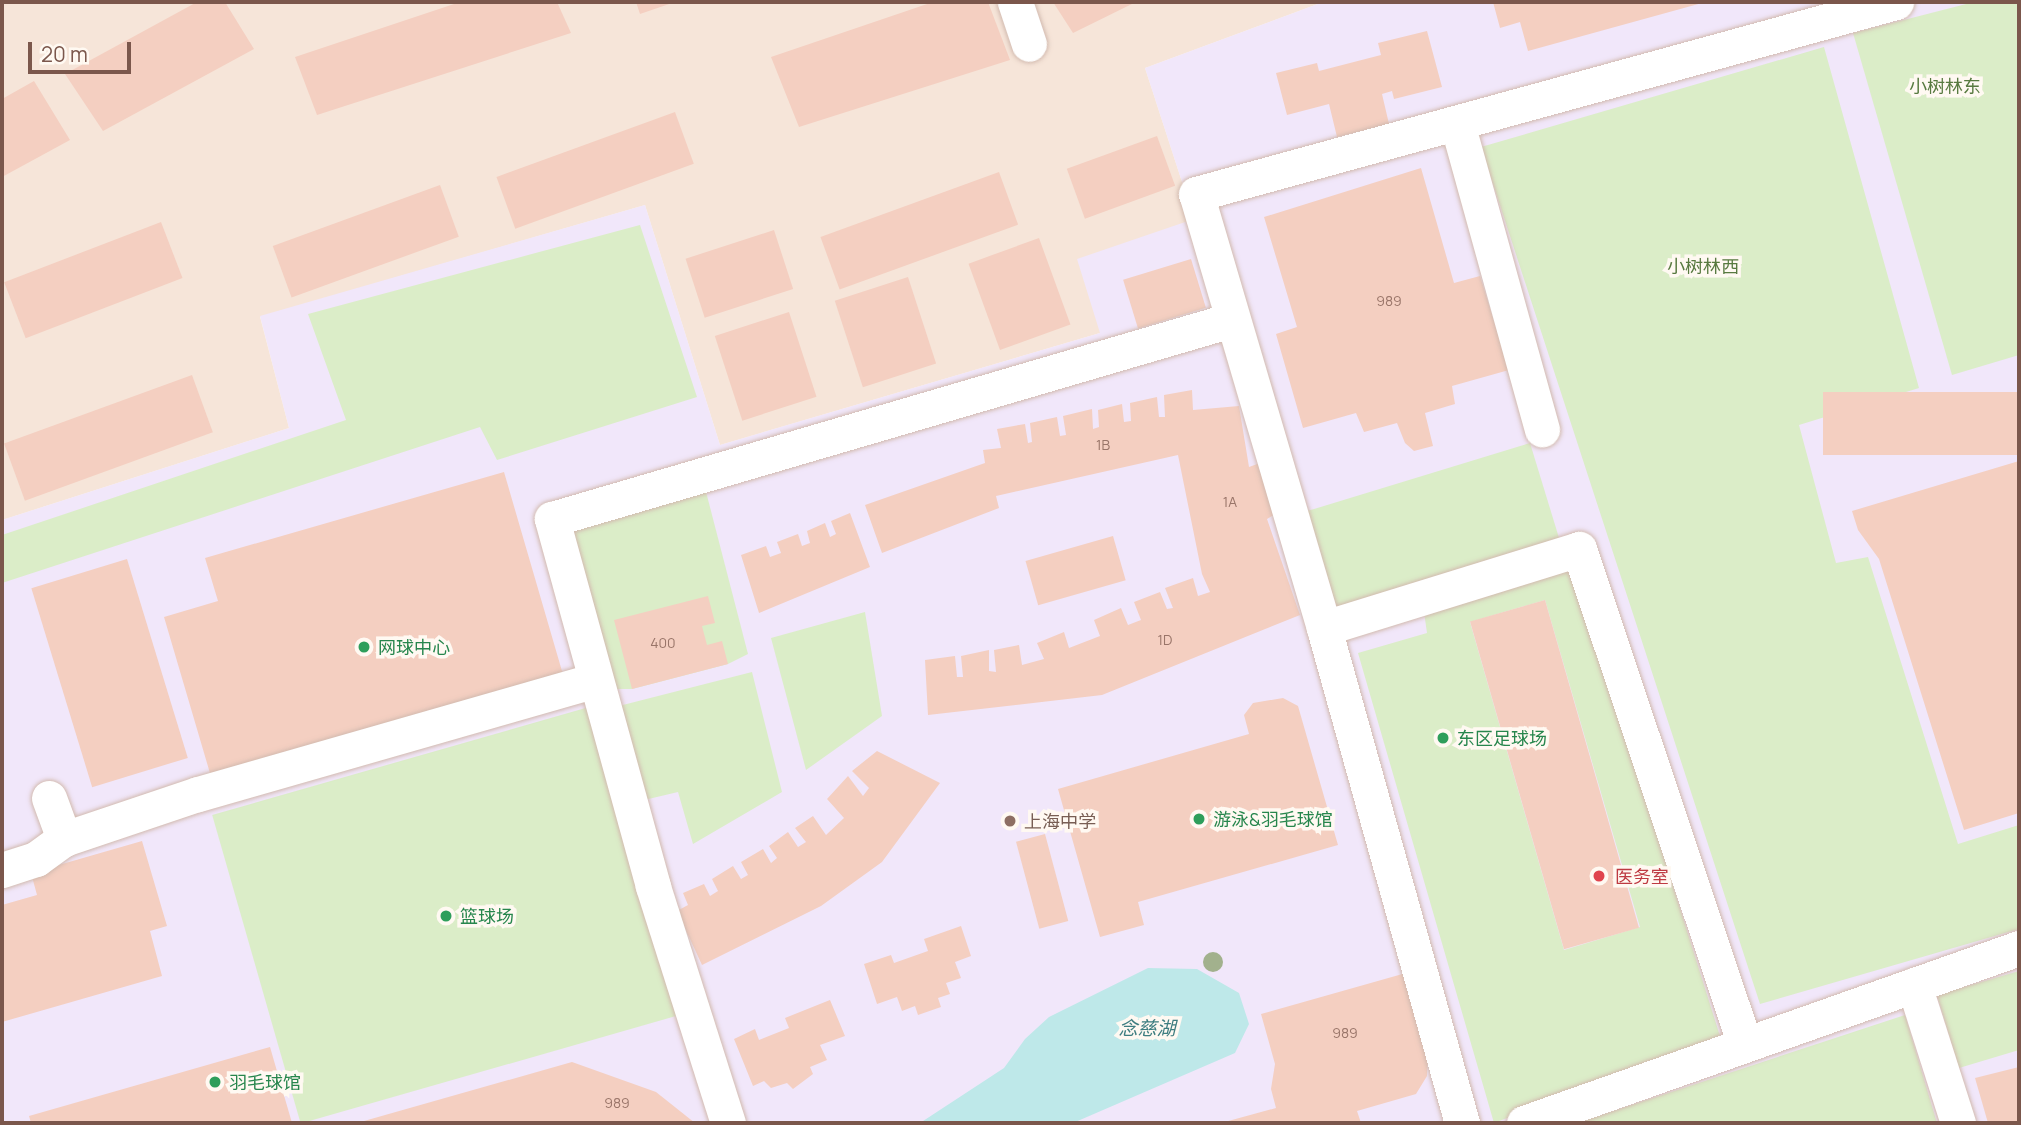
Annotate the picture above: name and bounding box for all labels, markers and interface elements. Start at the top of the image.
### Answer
scale bar [32,28,135,72]
text: 20 m [41,40,88,68]
park label: 小树林东 [1909,75,1981,97]
park label: 小树林西 [1667,255,1739,277]
house number: 989 [1376,293,1402,309]
house number: 1B [1096,437,1110,453]
house number: 1A [1223,494,1237,510]
house number: 1D [1158,632,1172,648]
house number: 400 [650,635,676,651]
place label: 网球中心 [378,636,450,658]
marker: 网球中心 [356,639,372,655]
place label: 东区足球场 [1457,727,1547,749]
marker: 东区足球场 [1435,730,1451,746]
place label: 游泳&羽毛球馆 [1213,808,1333,830]
place label: 上海中学 [1024,810,1096,832]
marker: 游泳&羽毛球馆 [1191,811,1207,827]
marker: 上海中学 [1002,813,1018,829]
place label: 医务室 [1615,865,1669,887]
marker: 医务室 [1589,866,1609,886]
place label: 篮球场 [460,905,514,927]
marker: 篮球场 [438,908,454,924]
water label: 念慈湖 [1119,1018,1175,1040]
house number: 989 [1332,1025,1358,1041]
place label: 羽毛球馆 [229,1071,301,1093]
marker: 羽毛球馆 [207,1074,223,1090]
house number: 989 [604,1095,630,1111]

